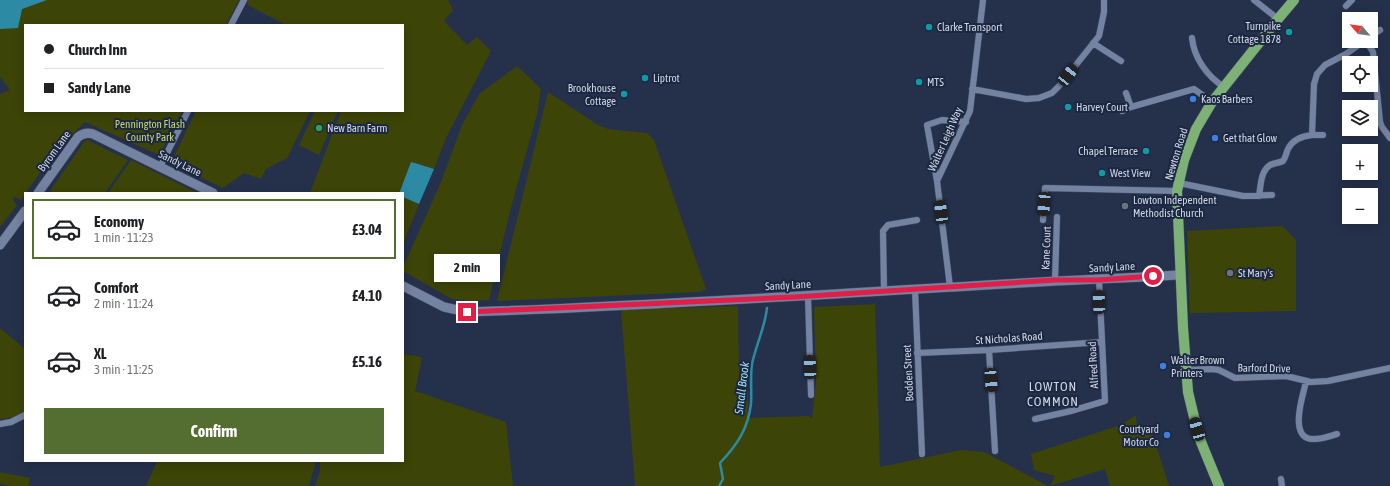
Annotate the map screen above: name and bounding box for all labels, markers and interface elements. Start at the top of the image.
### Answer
north arrow [1342,12,1378,48]
map controls [1342,12,1378,224]
place label: Turnpike Cottage 1878 [1228,20,1281,45]
place label: Clarke Transport [937,21,1003,33]
marker: Clarke Transport [924,22,934,32]
marker: Turnpike Cottage 1878 [1284,27,1294,37]
text: Church Inn [68,41,127,58]
button: locate [1342,56,1378,92]
car [1056,62,1080,88]
place label: Liptrot [653,72,680,84]
marker: Liptrot [640,73,650,83]
place label: MTS [927,76,944,88]
marker: MTS [914,77,924,87]
text: Sandy Lane [68,79,131,96]
place label: Brookhouse Cottage [568,82,616,107]
marker: Brookhouse Cottage [619,89,629,99]
place label: Kaos Barbers [1201,93,1253,105]
marker: Kaos Barbers [1188,94,1198,104]
button: layers [1342,100,1378,136]
place label: Harvey Court [1076,101,1128,113]
marker: Harvey Court [1063,102,1073,112]
street label: Walter Leigh Way [925,105,965,173]
park label: Pennington Flash County Park [115,118,185,143]
place label: New Barn Farm [327,122,387,134]
marker: New Barn Farm [314,123,324,133]
street label: Newton Road [1162,126,1190,182]
street label: Byrom Lane [35,128,73,174]
place label: Get that Glow [1223,132,1277,144]
marker: Get that Glow [1210,133,1220,143]
button: + [1342,144,1378,180]
place label: Chapel Terrace [1078,145,1138,157]
marker: Chapel Terrace [1141,146,1151,156]
street label: Sandy Lane [157,148,203,178]
place label: West View [1110,167,1151,179]
marker: West View [1097,168,1107,178]
button: − [1342,188,1378,224]
car [1037,192,1051,216]
place label: Lowton Independent Methodist Church [1133,194,1217,219]
car [934,199,948,225]
marker: Lowton Independent Methodist Church [1120,201,1130,211]
icon: car [46,211,82,247]
text: Economy [94,213,144,230]
text: £3.04 [352,221,382,238]
street label: Kane Court [1039,226,1053,270]
text: 1 min · 11:23 [94,230,154,245]
callout: 2 min [434,254,500,282]
text: 2 min [454,260,480,275]
street label: Sandy Lane [1089,260,1135,274]
route start [1144,267,1162,285]
place label: St Mary's [1238,267,1273,279]
marker: St Mary's [1225,268,1235,278]
icon: car [46,277,82,313]
street label: Sandy Lane [765,278,811,292]
text: Comfort [94,279,138,296]
text: £4.10 [352,287,382,304]
car [1093,290,1105,314]
text: 2 min · 11:24 [94,296,154,311]
route end [458,303,476,321]
street label: St Nicholas Road [975,330,1043,346]
street label: Alfred Road [1086,341,1100,389]
icon: car [46,343,82,379]
street label: Bodden Street [901,344,915,402]
text: XL [94,345,107,362]
text: £5.16 [352,353,382,370]
place label: Walter Brown Printers [1171,354,1225,379]
car [804,355,816,379]
water label: Small Brook [732,360,752,416]
marker: Walter Brown Printers [1158,361,1168,371]
text: 3 min · 11:25 [94,362,154,377]
street label: Barford Drive [1237,362,1291,374]
car [984,368,998,392]
district label: LOWTON COMMON [1027,379,1079,409]
button: Confirm [44,408,384,454]
car [1188,416,1206,442]
place label: Courtyard Motor Co [1119,423,1159,448]
marker: Courtyard Motor Co [1162,430,1172,440]

